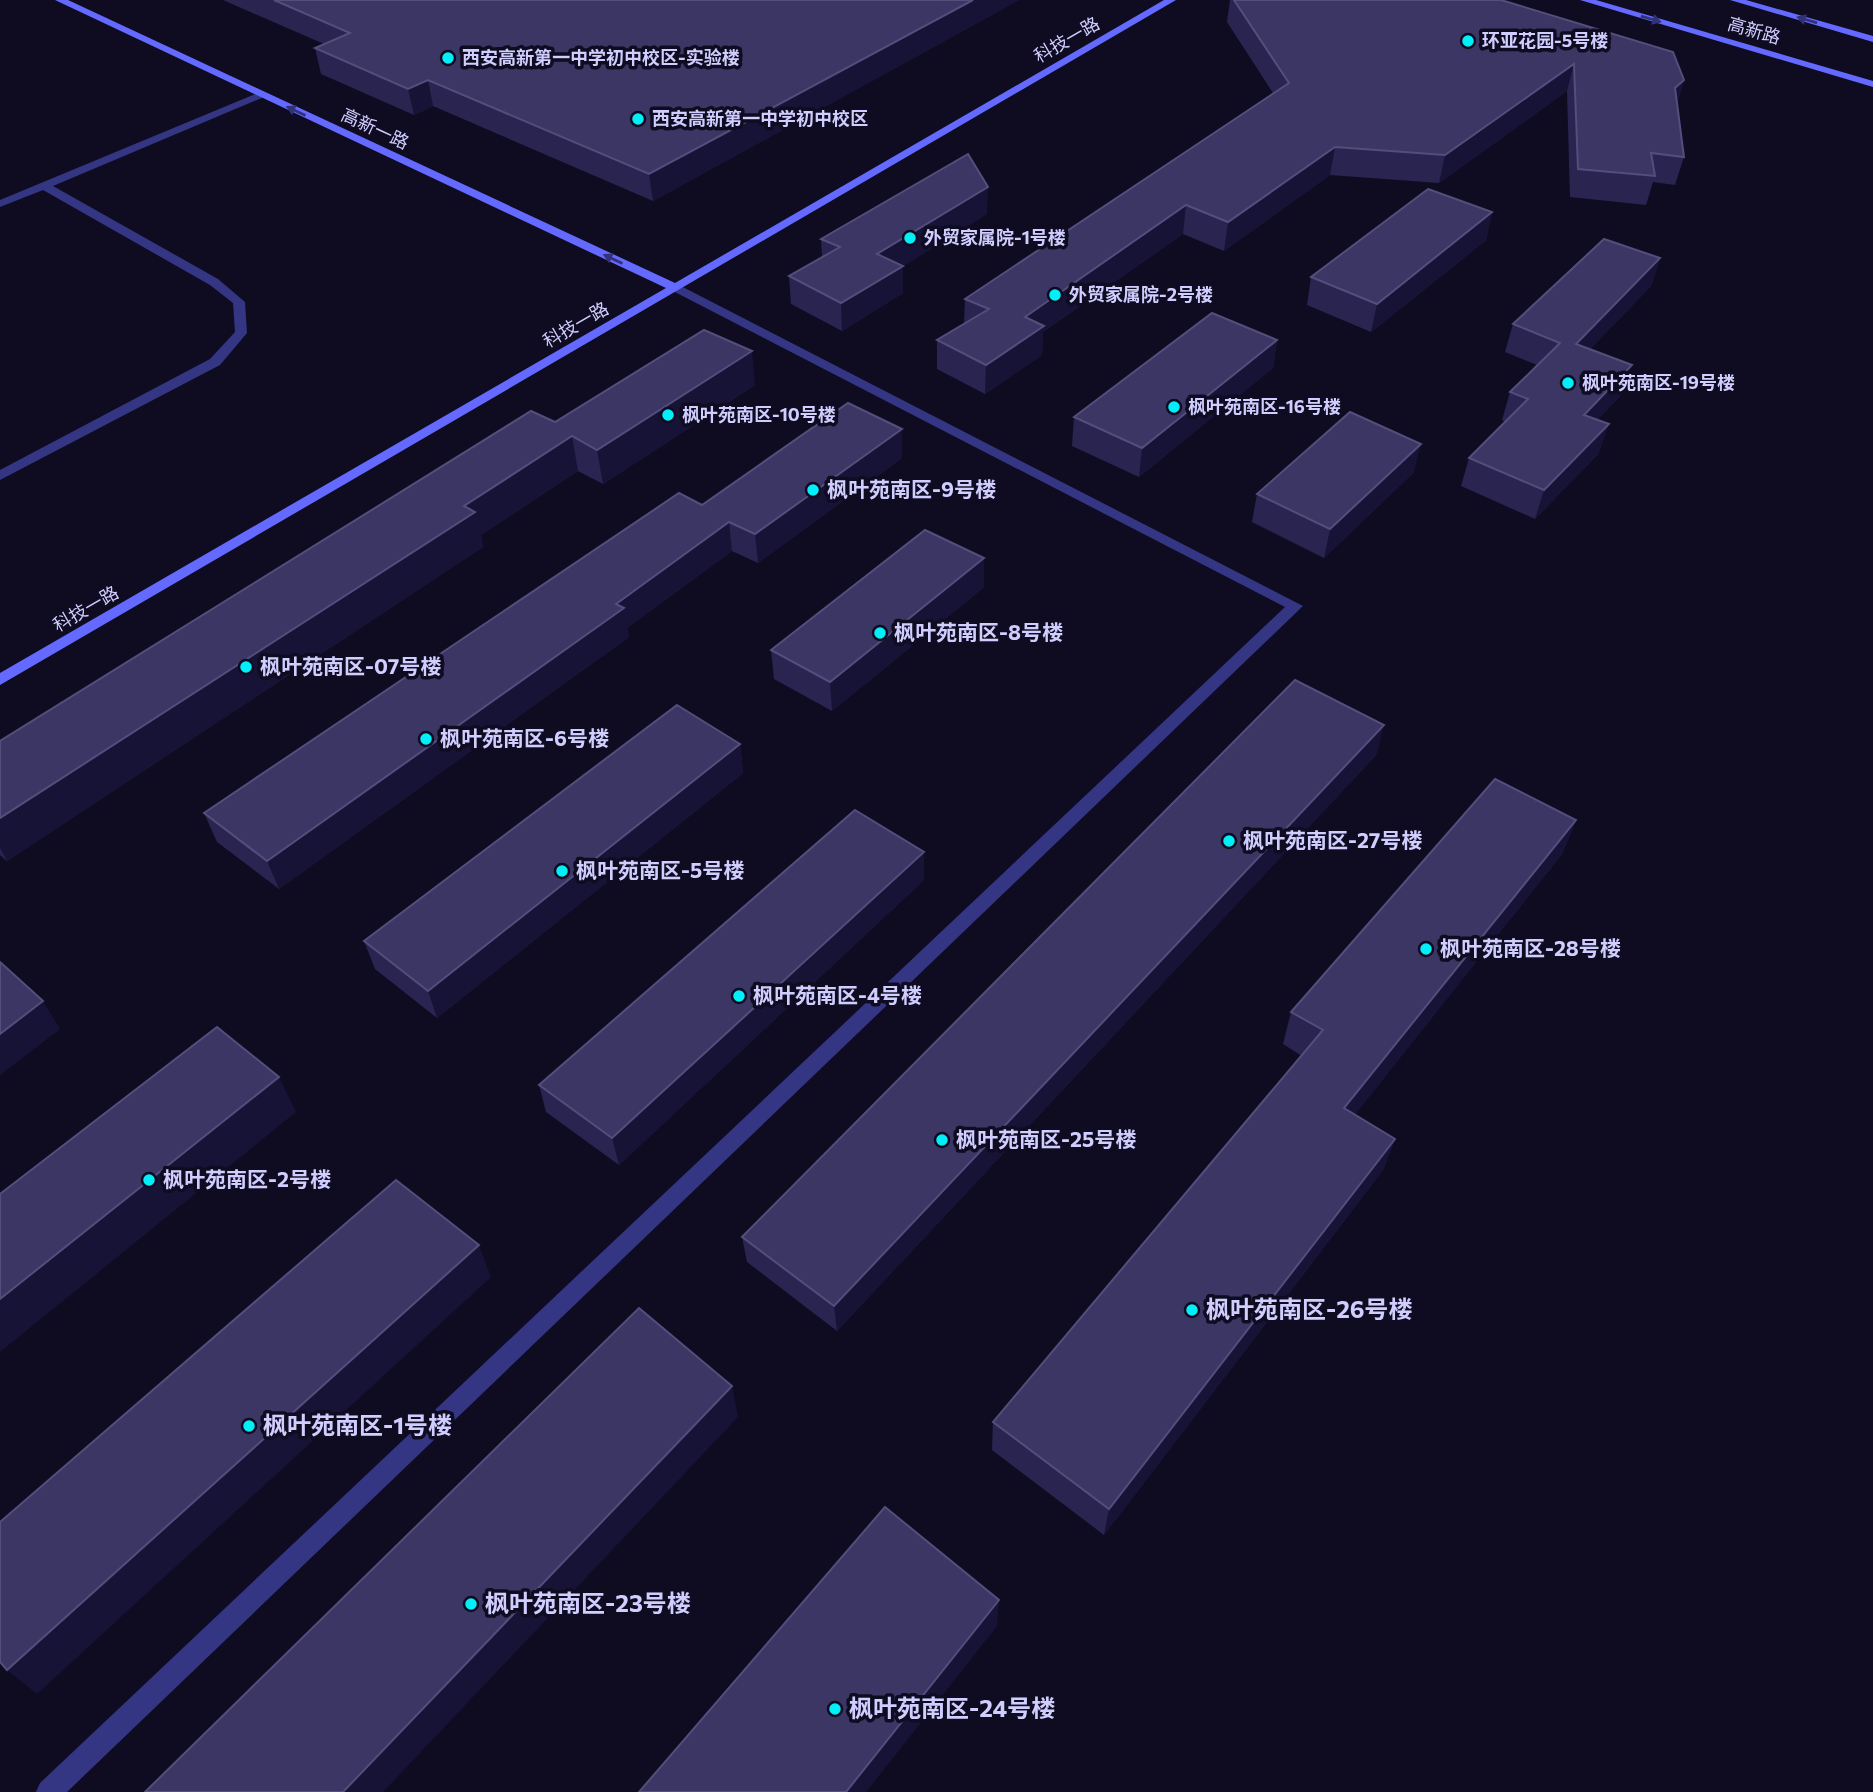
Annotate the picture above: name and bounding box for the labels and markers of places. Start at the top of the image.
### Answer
place label: 环亚花园-5号楼 [1482,29,1608,51]
marker: 环亚花园-5号楼 [1460,33,1476,49]
place label: 西安高新第一中学初中校区-实验楼 [462,46,740,68]
marker: 西安高新第一中学初中校区-实验楼 [440,50,456,66]
place label: 西安高新第一中学初中校区 [652,107,868,129]
marker: 西安高新第一中学初中校区 [630,111,646,127]
place label: 外贸家属院-1号楼 [924,226,1066,248]
marker: 外贸家属院-1号楼 [902,230,918,246]
place label: 外贸家属院-2号楼 [1069,283,1213,305]
marker: 外贸家属院-2号楼 [1047,287,1063,303]
place label: 枫叶苑南区-19号楼 [1582,371,1735,393]
marker: 枫叶苑南区-19号楼 [1560,375,1576,391]
place label: 枫叶苑南区-16号楼 [1188,395,1341,417]
marker: 枫叶苑南区-16号楼 [1166,399,1182,415]
place label: 枫叶苑南区-10号楼 [682,403,836,425]
marker: 枫叶苑南区-10号楼 [660,407,676,423]
place label: 枫叶苑南区-9号楼 [827,476,996,501]
marker: 枫叶苑南区-9号楼 [805,482,821,498]
place label: 枫叶苑南区-8号楼 [894,619,1063,644]
marker: 枫叶苑南区-8号楼 [872,625,888,641]
place label: 枫叶苑南区-07号楼 [260,653,441,678]
marker: 枫叶苑南区-07号楼 [238,659,254,675]
place label: 枫叶苑南区-6号楼 [440,725,609,750]
marker: 枫叶苑南区-6号楼 [418,731,434,747]
place label: 枫叶苑南区-27号楼 [1243,827,1422,852]
marker: 枫叶苑南区-27号楼 [1221,833,1237,849]
place label: 枫叶苑南区-5号楼 [576,857,744,882]
marker: 枫叶苑南区-5号楼 [554,863,570,879]
place label: 枫叶苑南区-28号楼 [1440,935,1621,960]
marker: 枫叶苑南区-28号楼 [1418,941,1434,957]
place label: 枫叶苑南区-4号楼 [753,982,922,1007]
marker: 枫叶苑南区-4号楼 [731,988,747,1004]
place label: 枫叶苑南区-25号楼 [956,1126,1136,1151]
marker: 枫叶苑南区-25号楼 [934,1132,950,1148]
place label: 枫叶苑南区-2号楼 [163,1166,331,1191]
marker: 枫叶苑南区-2号楼 [141,1172,157,1188]
place label: 枫叶苑南区-26号楼 [1206,1294,1413,1323]
marker: 枫叶苑南区-26号楼 [1184,1302,1200,1318]
place label: 枫叶苑南区-1号楼 [263,1410,452,1439]
marker: 枫叶苑南区-1号楼 [241,1418,257,1434]
place label: 枫叶苑南区-23号楼 [485,1588,691,1617]
marker: 枫叶苑南区-23号楼 [463,1596,479,1612]
place label: 枫叶苑南区-24号楼 [849,1693,1055,1722]
marker: 枫叶苑南区-24号楼 [827,1701,843,1717]

